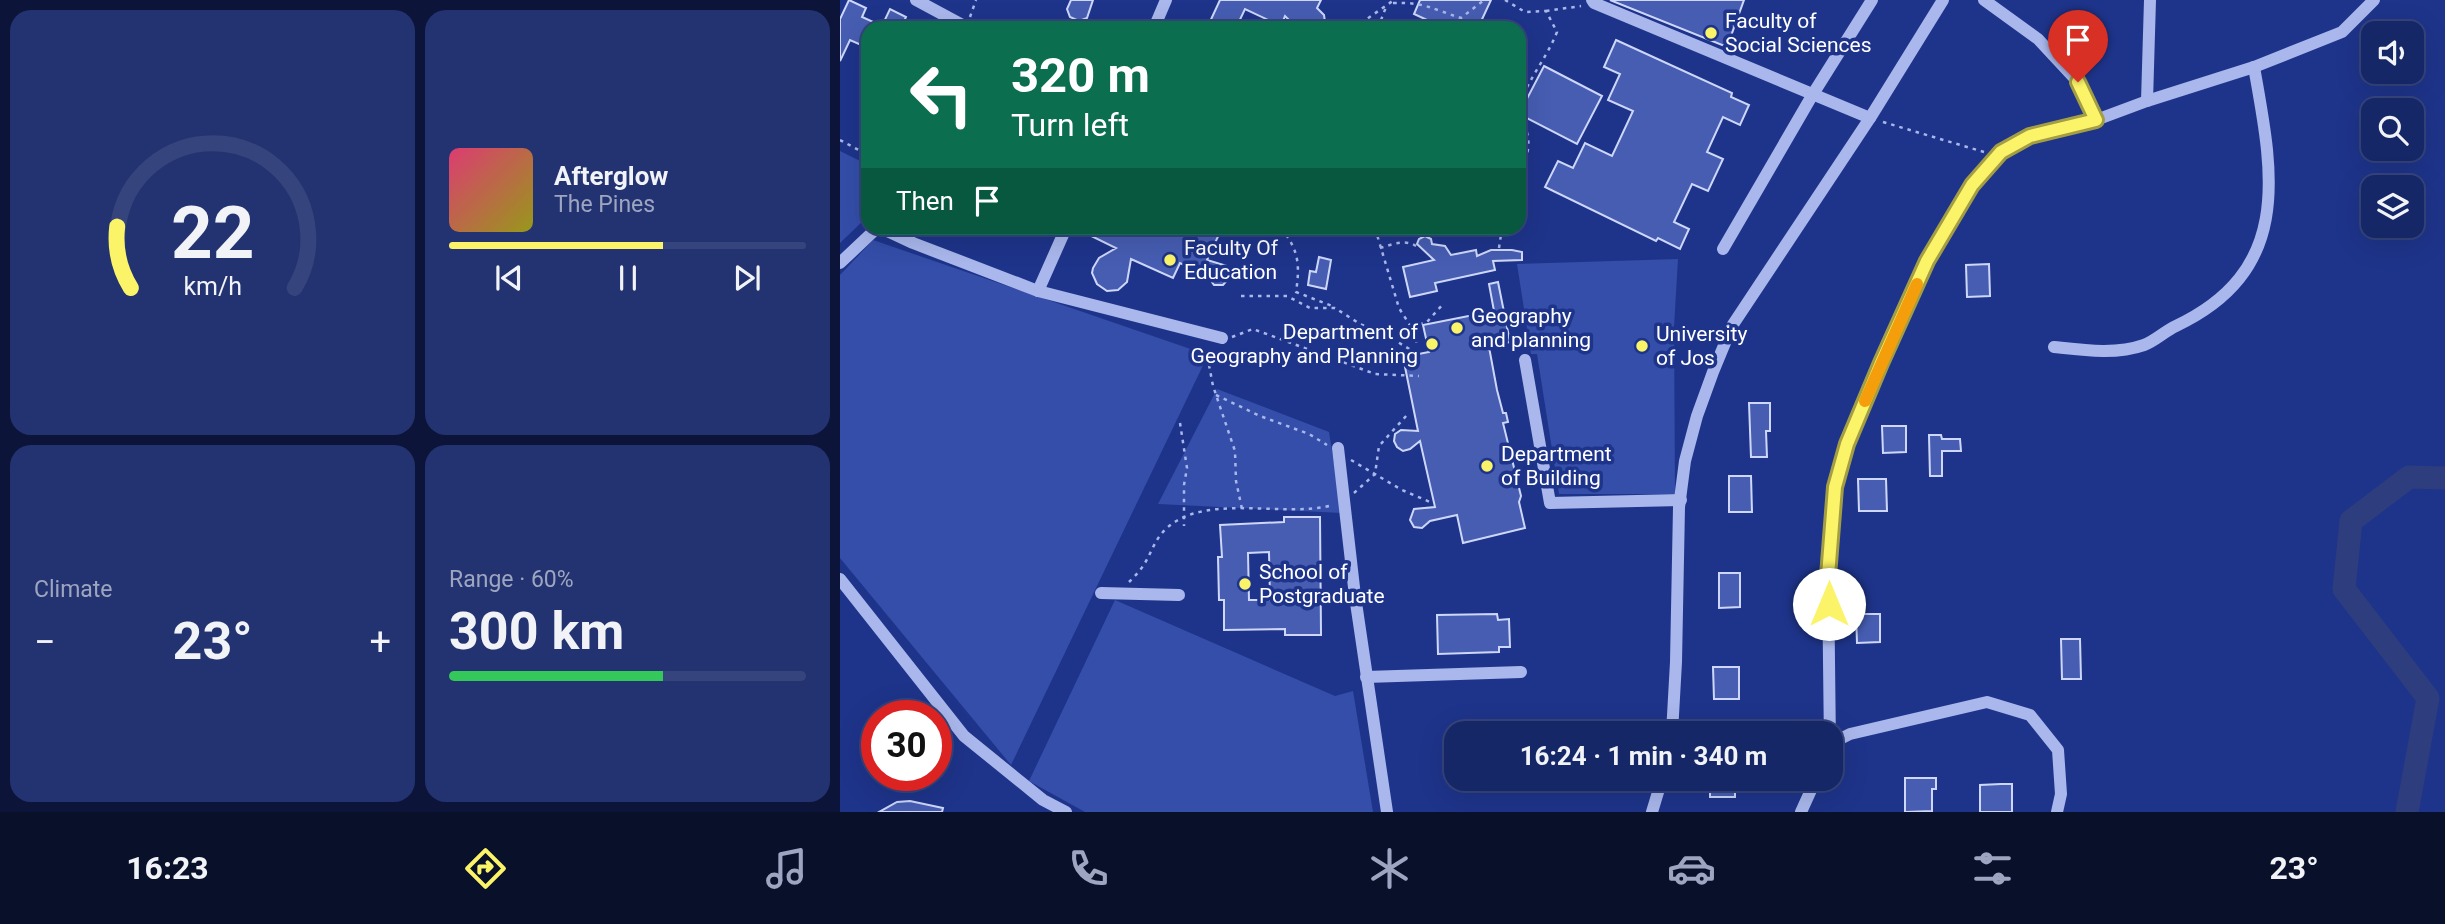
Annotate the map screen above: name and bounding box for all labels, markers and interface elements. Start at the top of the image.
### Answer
place label: Faculty of Social Sciences [1725,9,1872,57]
pin [2048,10,2108,82]
icon: arrive [2059,21,2097,59]
map controls [2361,21,2424,238]
button: sound [2361,21,2424,84]
marker: Faculty of Social Sciences [1703,25,1719,41]
text: 320 m [1011,47,1150,104]
icon: left [896,49,987,140]
button: search [2361,98,2424,161]
text: Turn left [1011,106,1129,144]
text: Afterglow [554,161,668,191]
button: layers [2361,175,2424,238]
icon: arrive [968,182,1006,220]
text: Then [896,186,954,216]
text: 22 [171,191,254,277]
text: The Pines [554,191,655,218]
place label: Faculty Of Education [1184,236,1279,284]
marker: Faculty Of Education [1162,252,1178,268]
icon: previous [490,259,528,297]
icon: pause [609,259,647,297]
icon: next [728,259,766,297]
text: km/h [183,272,242,301]
place label: Geography and planning [1471,304,1591,352]
place label: Department of Geography and Planning [1191,320,1419,368]
marker: Geography and planning [1449,320,1465,336]
place label: University of Jos [1656,322,1747,370]
marker: Department of Geography and Planning [1424,336,1440,352]
marker: University of Jos [1634,338,1650,354]
place label: Department of Building [1501,442,1612,490]
marker: Department of Building [1479,458,1495,474]
place label: School of Postgraduate [1259,560,1385,608]
text: Range · 60% [449,566,574,593]
position arrow [1792,567,1866,641]
text: Climate [34,576,113,603]
marker: School of Postgraduate [1237,576,1253,592]
text: 300 km [449,601,624,662]
text: 23° [173,611,253,672]
text: − [34,620,56,664]
text: + [369,620,391,664]
speed limit sign: 30 [861,700,952,791]
text: 16:24 · 1 min · 340 m [1520,741,1767,771]
icon: directions [461,844,510,893]
icon: music [762,844,811,893]
icon: phone [1064,844,1113,893]
icon: climate [1365,844,1414,893]
icon: car [1667,844,1716,893]
icon: filters [1968,844,2017,893]
text: 16:23 [126,849,209,887]
text: 23° [2270,849,2319,887]

